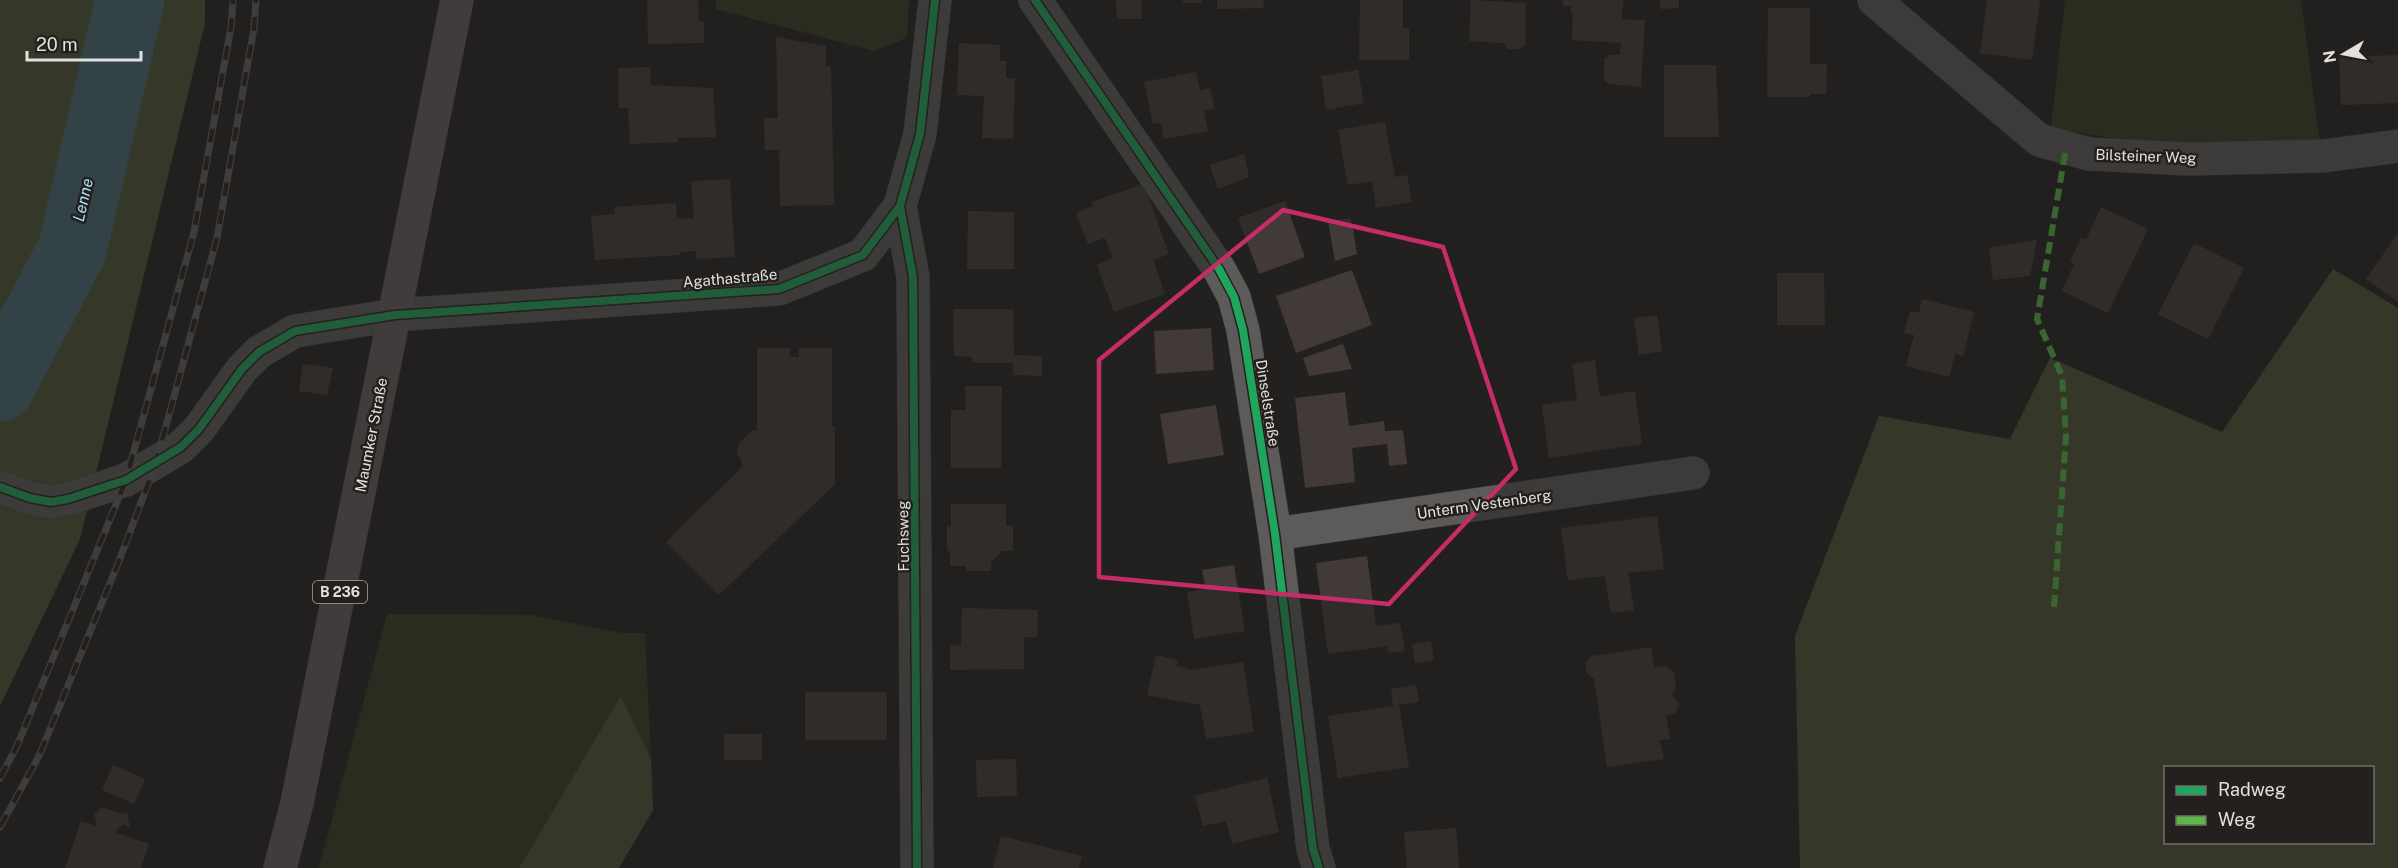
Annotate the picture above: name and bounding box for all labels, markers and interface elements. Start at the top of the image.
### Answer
scale bar [27,24,141,62]
north arrow [2314,24,2374,84]
text: 20 m [36,34,78,55]
text: N [2319,49,2340,64]
street label: Bilsteiner Weg [2095,146,2197,166]
water label: Lenne [69,176,97,223]
street label: Agathastraße [682,265,778,291]
street label: Dinselstraße [1253,358,1283,448]
street label: Maumker Straße [352,376,390,494]
street label: Unterm Vestenberg [1416,486,1552,522]
street label: Fuchsweg [894,500,912,572]
road number: B 236 [313,581,367,603]
legend [2164,766,2374,844]
text: Radweg [2218,779,2286,800]
text: Weg [2218,809,2256,830]

